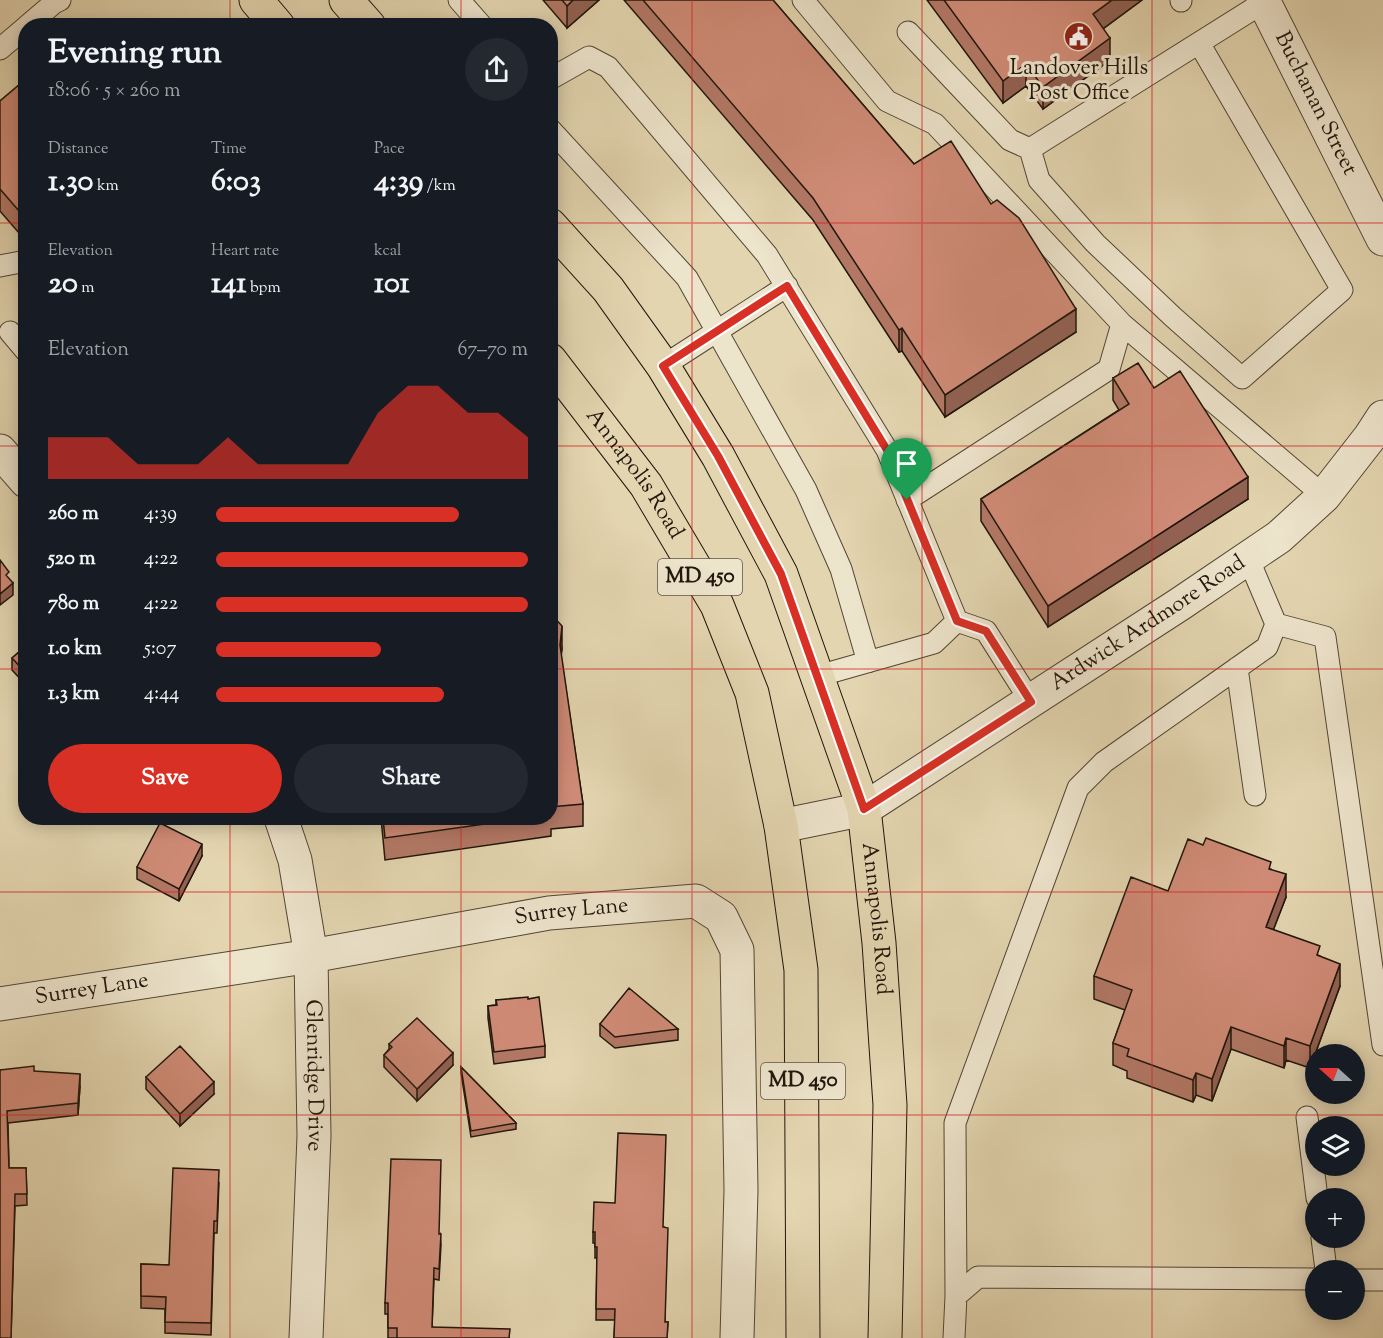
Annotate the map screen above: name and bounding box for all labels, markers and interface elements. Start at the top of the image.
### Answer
public building icon: Landover Hills Post Office [1063,21,1095,53]
street label: Buchanan Street [1265,26,1365,182]
text: Evening run [48,30,222,78]
button: share [465,38,528,101]
place label: Landover Hills Post Office [1010,53,1148,110]
text: 18:06 · 5 × 260 m [48,77,180,106]
text: Distance [48,138,108,161]
text: Time [211,138,247,161]
text: Pace [374,138,405,161]
text: 1.30 [48,161,93,204]
text: 6:03 [211,161,261,204]
text: 4:39 [374,161,423,204]
text: km [93,175,119,198]
text: /km [423,175,456,198]
text: Elevation [48,240,113,263]
text: Heart rate [211,240,279,263]
text: kcal [374,240,402,263]
text: 20 [48,263,78,306]
text: 141 [211,263,247,306]
text: 101 [374,263,410,306]
text: m [78,277,95,300]
text: bpm [247,277,281,300]
text: Elevation [48,336,129,365]
text: 67–70 m [457,336,528,365]
street label: Annapolis Road [577,402,691,546]
pin [881,438,932,500]
icon: arrive [890,447,923,480]
text: 260 m [48,500,99,529]
text: 4:39 [144,500,177,529]
text: 520 m [48,545,96,574]
text: 4:22 [144,545,178,574]
street label: Ardwick Ardmore Road [1044,548,1252,700]
road number: MD 450 [658,559,742,595]
text: 780 m [48,590,99,619]
text: 4:22 [144,590,178,619]
text: 1.0 km [48,635,102,664]
text: 5:07 [144,635,176,664]
text: 1.3 km [48,680,100,709]
text: 4:44 [144,680,179,709]
button: Save [48,744,282,813]
button: Share [294,744,528,813]
street label: Annapolis Road [852,841,899,996]
street label: Surrey Lane [512,891,630,935]
street label: Surrey Lane [33,965,151,1014]
street label: Glenridge Drive [296,999,330,1152]
north arrow [1305,1044,1365,1104]
map controls [1305,1044,1365,1320]
road number: MD 450 [761,1063,845,1099]
button: layers [1305,1116,1365,1176]
button: + [1305,1188,1365,1248]
button: − [1305,1260,1365,1320]

